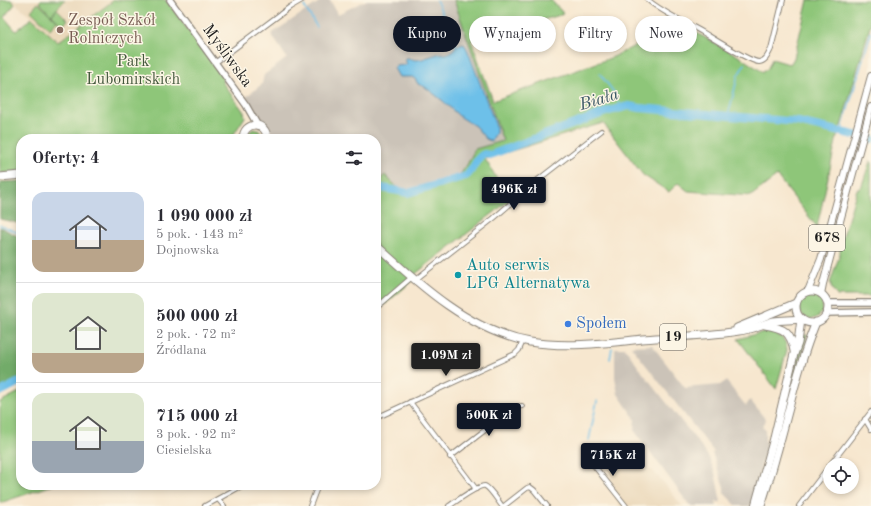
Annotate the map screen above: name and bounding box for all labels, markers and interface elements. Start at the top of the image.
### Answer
place label: Zespół Szkół Rolniczych [68,13,156,47]
chip: Kupno [393,16,461,52]
chip: Wynajem [469,16,556,52]
chip: Filtry [564,16,627,52]
chip: Nowe [635,16,697,52]
street label: Myśliwska [199,22,255,90]
marker: Zespół Szkół Rolniczych [55,25,65,35]
park label: Park Lubomirskich [86,54,180,88]
water label: Biała [576,86,621,114]
icon: filters [343,147,365,169]
text: Oferty: 4 [32,150,100,167]
pin: 496K zł [477,177,551,211]
text: 496K zł [491,183,537,196]
icon: home [64,208,112,256]
text: 1 090 000 zł [156,208,252,225]
road number: 678 [809,225,845,251]
text: 5 pok. · 143 m² [156,228,243,241]
text: Dojnowska [156,244,219,257]
place label: Auto serwis LPG Alternatywa [466,258,590,292]
marker: Auto serwis LPG Alternatywa [453,270,463,280]
text: 500 000 zł [156,308,238,325]
icon: home [64,309,112,357]
place label: Społem [576,316,627,332]
marker: Społem [563,319,573,329]
road number: 19 [660,324,686,350]
text: 2 pok. · 72 m² [156,328,236,341]
pin: 1.09M zł [405,343,487,377]
text: Źródlana [156,344,206,357]
text: 1.09M zł [420,349,472,362]
pin: 500K zł [452,403,526,437]
text: 715 000 zł [156,408,238,425]
icon: home [64,409,112,457]
text: 500K zł [466,409,512,422]
text: 3 pok. · 92 m² [156,428,236,441]
pin: 715K zł [576,443,650,477]
text: Ciesielska [156,444,212,457]
text: 715K zł [590,449,636,462]
map controls [823,458,859,494]
button: locate [823,458,859,494]

